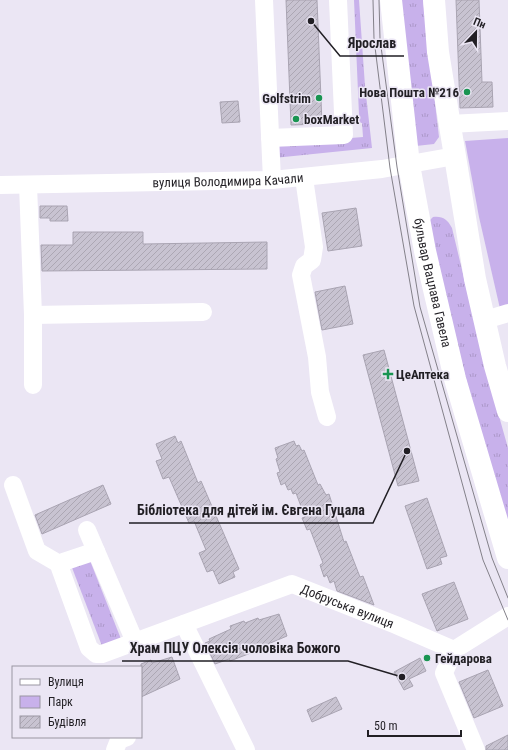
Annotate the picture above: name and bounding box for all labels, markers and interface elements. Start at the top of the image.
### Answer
north arrow [456,12,496,52]
text: Пн [471,15,488,32]
callout: Ярослав [340,30,404,56]
text: Ярослав [347,35,396,51]
place label: Нова Пошта №216 [359,85,459,100]
marker: Нова Пошта №216 [462,87,472,97]
place label: Golfstrim [262,91,311,106]
marker: Golfstrim [314,93,324,103]
place label: boxMarket [304,112,359,127]
marker: boxMarket [291,114,301,124]
street label: вулиця Володимира Качали [152,170,304,190]
street label: бульвар Вацлава Гавела [411,217,454,349]
place label: ЦеАптека [396,367,449,382]
marker: ЦеАптека [383,369,393,379]
callout: Бібліотека для дітей ім. Євгена Гуцала [129,497,373,523]
text: Бібліотека для дітей ім. Євгена Гуцала [137,502,365,518]
street label: Добруська вулиця [299,581,396,631]
callout: Храм ПЦУ Олексія чоловіка Божого [122,635,348,661]
text: Храм ПЦУ Олексія чоловіка Божого [130,640,340,656]
place label: Гейдарова [435,651,492,666]
marker: Гейдарова [422,653,432,663]
legend [12,666,142,738]
text: Вулиця [48,675,84,689]
text: Парк [48,695,73,709]
scale bar [368,712,461,738]
text: Будівля [48,715,86,729]
text: 50 m [374,719,398,733]

